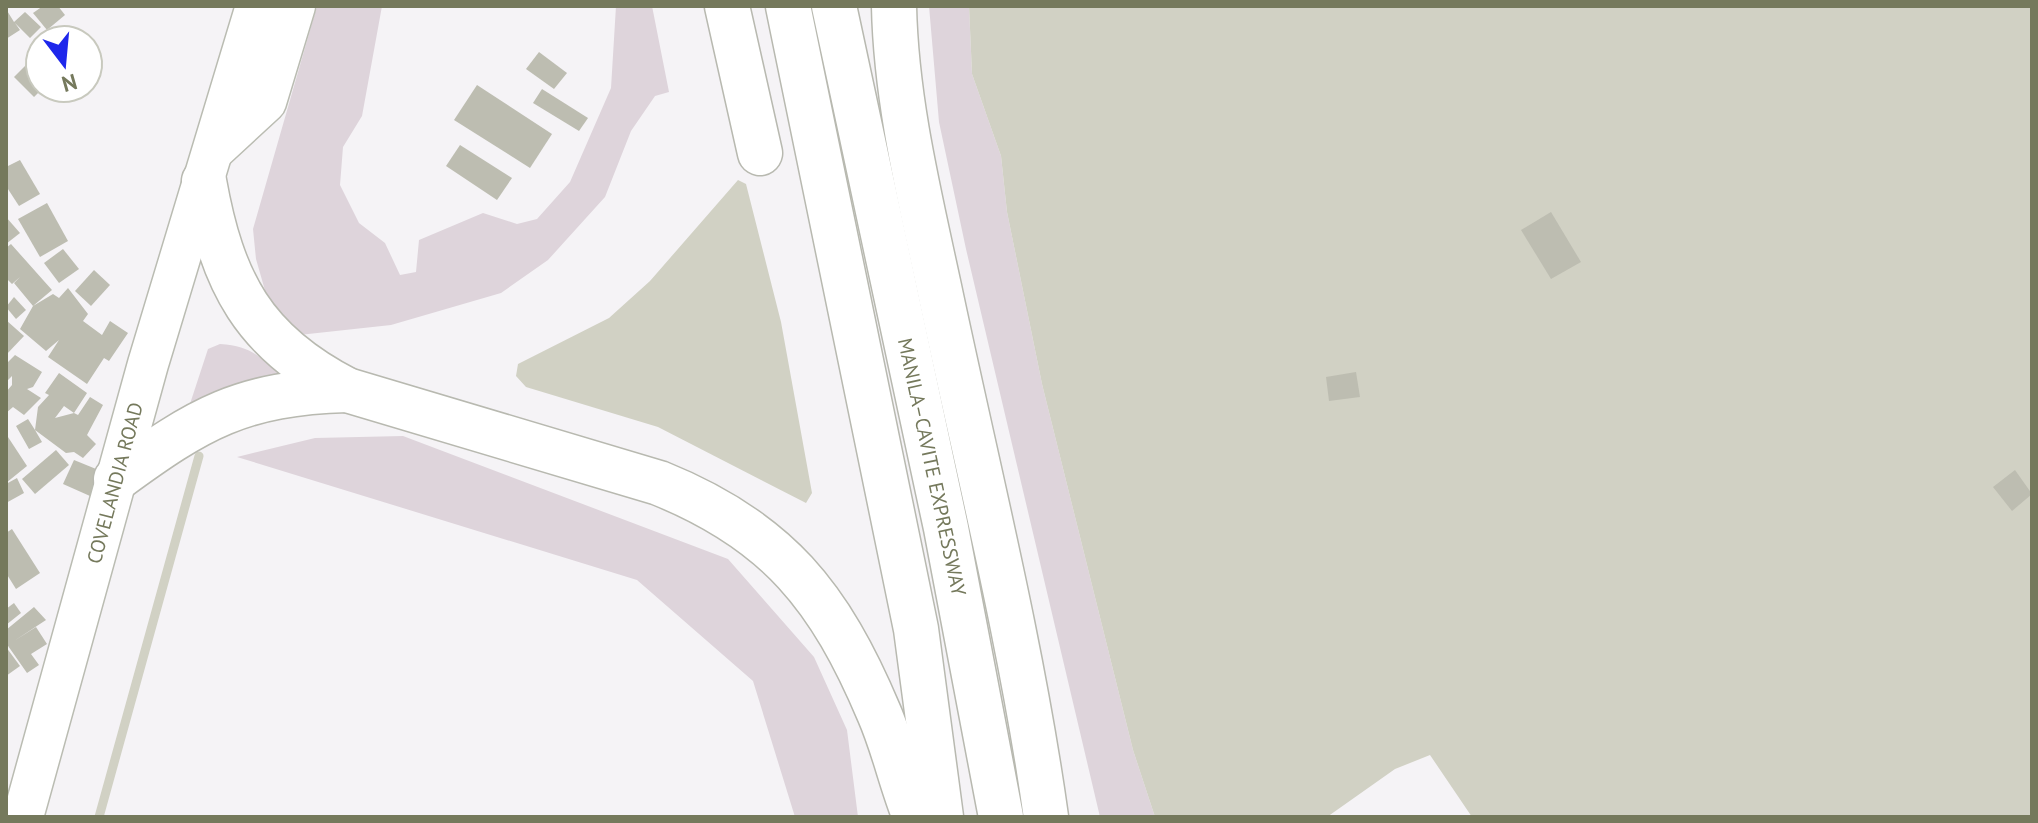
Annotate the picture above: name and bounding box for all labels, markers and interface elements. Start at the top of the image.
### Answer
north arrow [24,24,104,104]
text: N [59,68,80,99]
street label: MANILA–CAVITE EXPRESSWAY [892,336,972,599]
street label: COVELANDIA ROAD [81,400,149,566]

